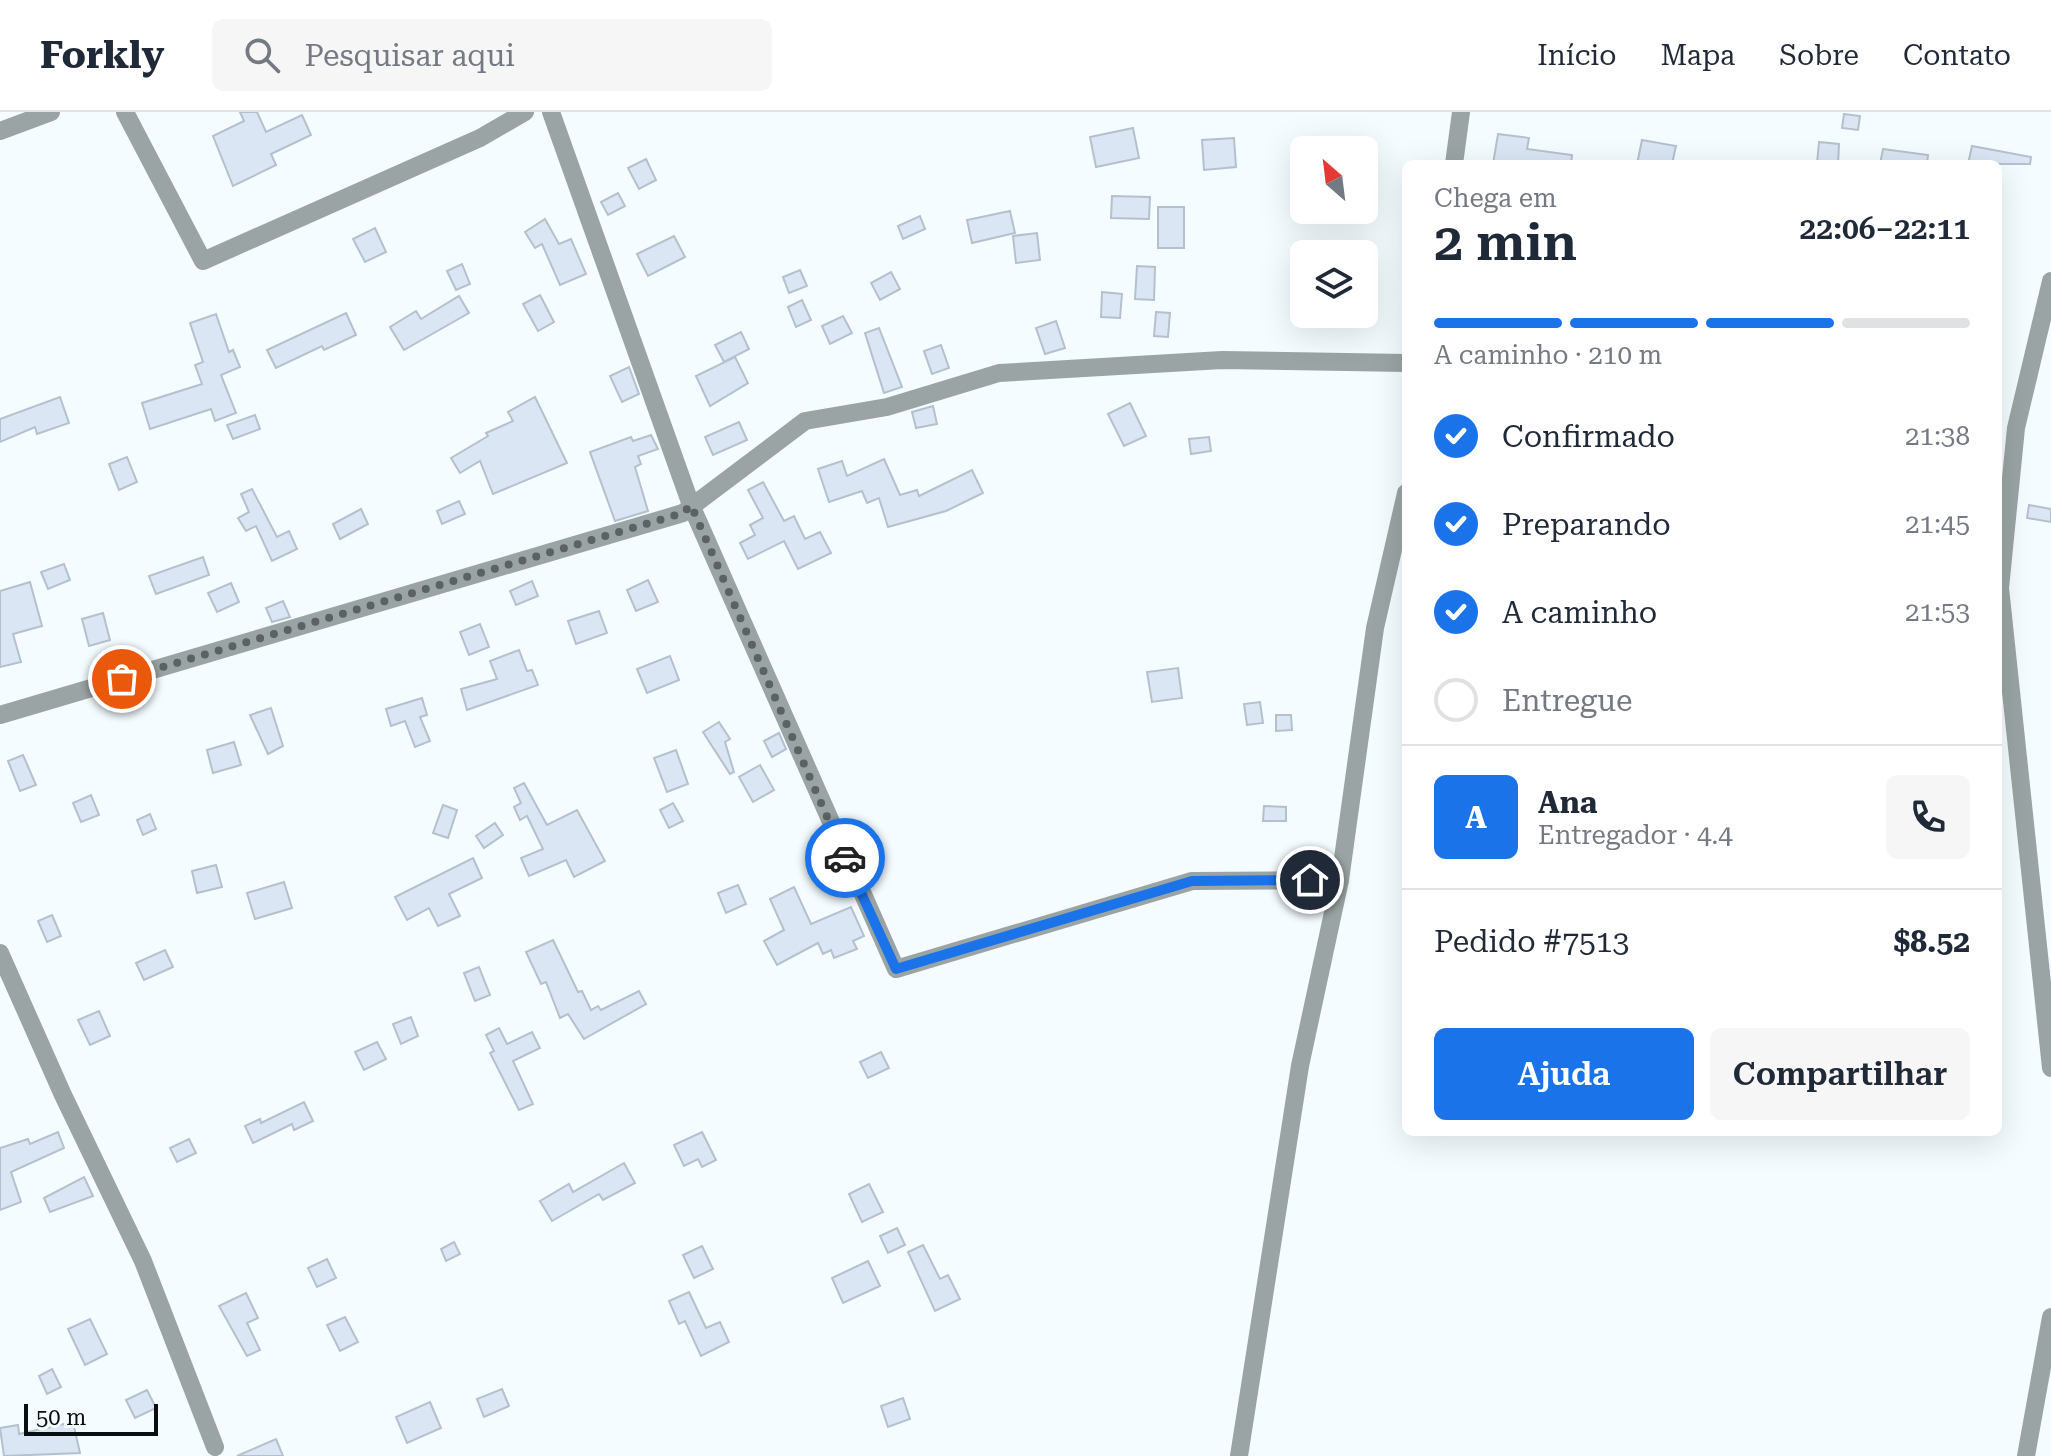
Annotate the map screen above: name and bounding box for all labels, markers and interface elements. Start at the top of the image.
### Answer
search box [212,19,772,91]
text: Forkly [40,33,164,77]
icon: search [240,33,284,77]
text: Pesquisar aqui [304,38,515,73]
text: Início [1537,39,1616,72]
text: Mapa [1660,39,1735,72]
text: Sobre [1779,39,1859,72]
text: Contato [1903,39,2011,72]
north arrow [1290,136,1378,224]
map controls [1290,136,1378,328]
text: Chega em [1434,183,1557,213]
text: 22:06–22:11 [1800,211,1970,246]
text: 2 min [1434,212,1577,273]
button: layers [1290,240,1378,328]
text: A caminho · 210 m [1434,340,1662,370]
icon: check [1434,414,1478,458]
text: Confirmado [1502,419,1675,454]
text: 21:38 [1905,421,1970,451]
icon: check [1434,502,1478,546]
text: Preparando [1502,507,1671,542]
text: 21:45 [1905,509,1970,539]
icon: check [1434,590,1478,634]
text: A caminho [1502,595,1657,630]
text: 21:53 [1905,597,1970,627]
pin [88,645,156,713]
icon: bag [100,657,144,701]
text: Entregue [1502,683,1632,718]
button: phone [1886,775,1970,859]
text: Ana [1538,785,1597,820]
text: A [1465,800,1487,835]
courier [805,818,885,898]
text: Entregador · 4.4 [1538,820,1733,850]
icon: car [823,836,867,880]
pin [1276,846,1344,914]
icon: home [1288,858,1332,902]
text: Pedido #7513 [1434,924,1629,959]
text: $8.52 [1893,924,1970,959]
button: Ajuda [1434,1028,1694,1120]
button: Compartilhar [1710,1028,1970,1120]
scale bar [24,1400,158,1436]
text: 50 m [36,1405,86,1430]

